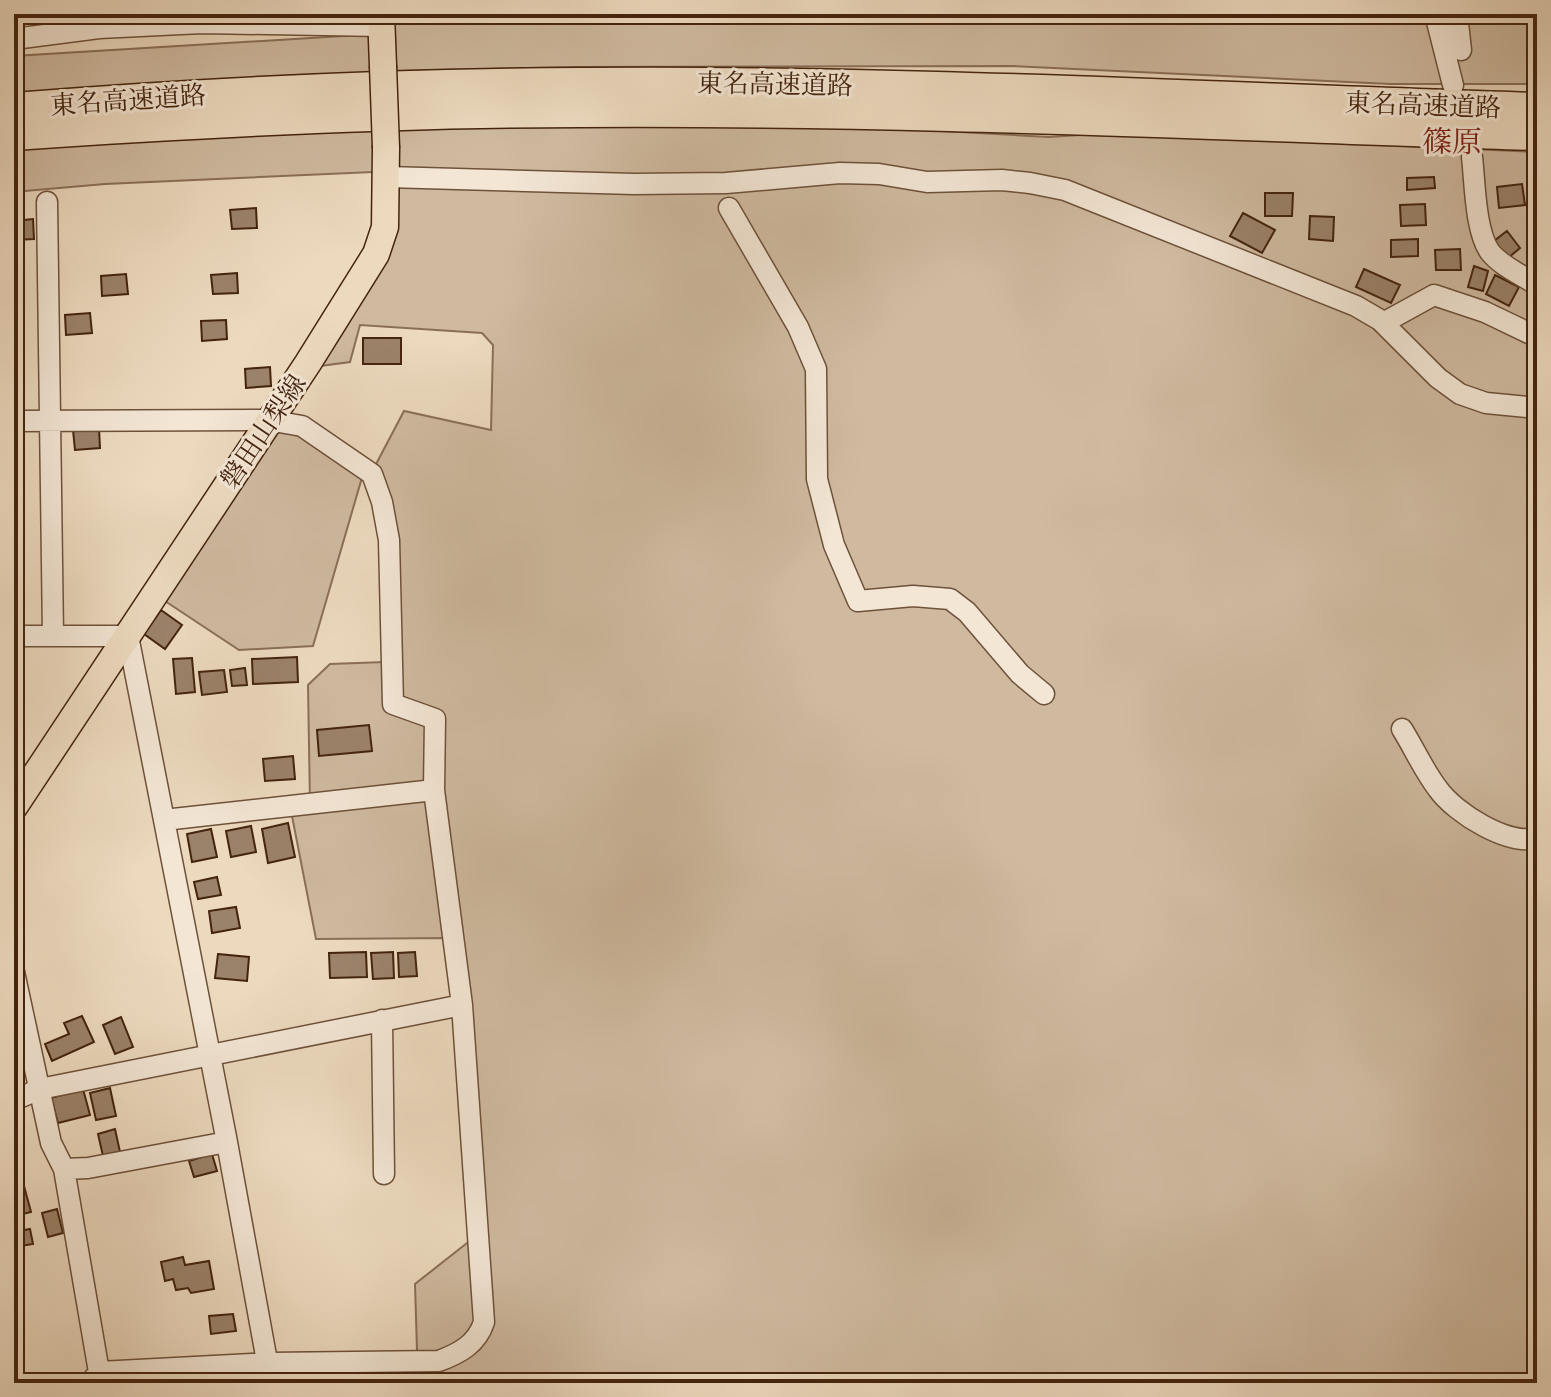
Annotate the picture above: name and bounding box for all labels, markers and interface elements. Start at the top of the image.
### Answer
street label: 東名高速道路 [697,66,853,103]
street label: 東名高速道路 [49,78,207,123]
street label: 東名高速道路 [1344,85,1502,126]
district label: 篠原 [1422,122,1482,163]
street label: 磐田山梨線 [213,368,314,495]

